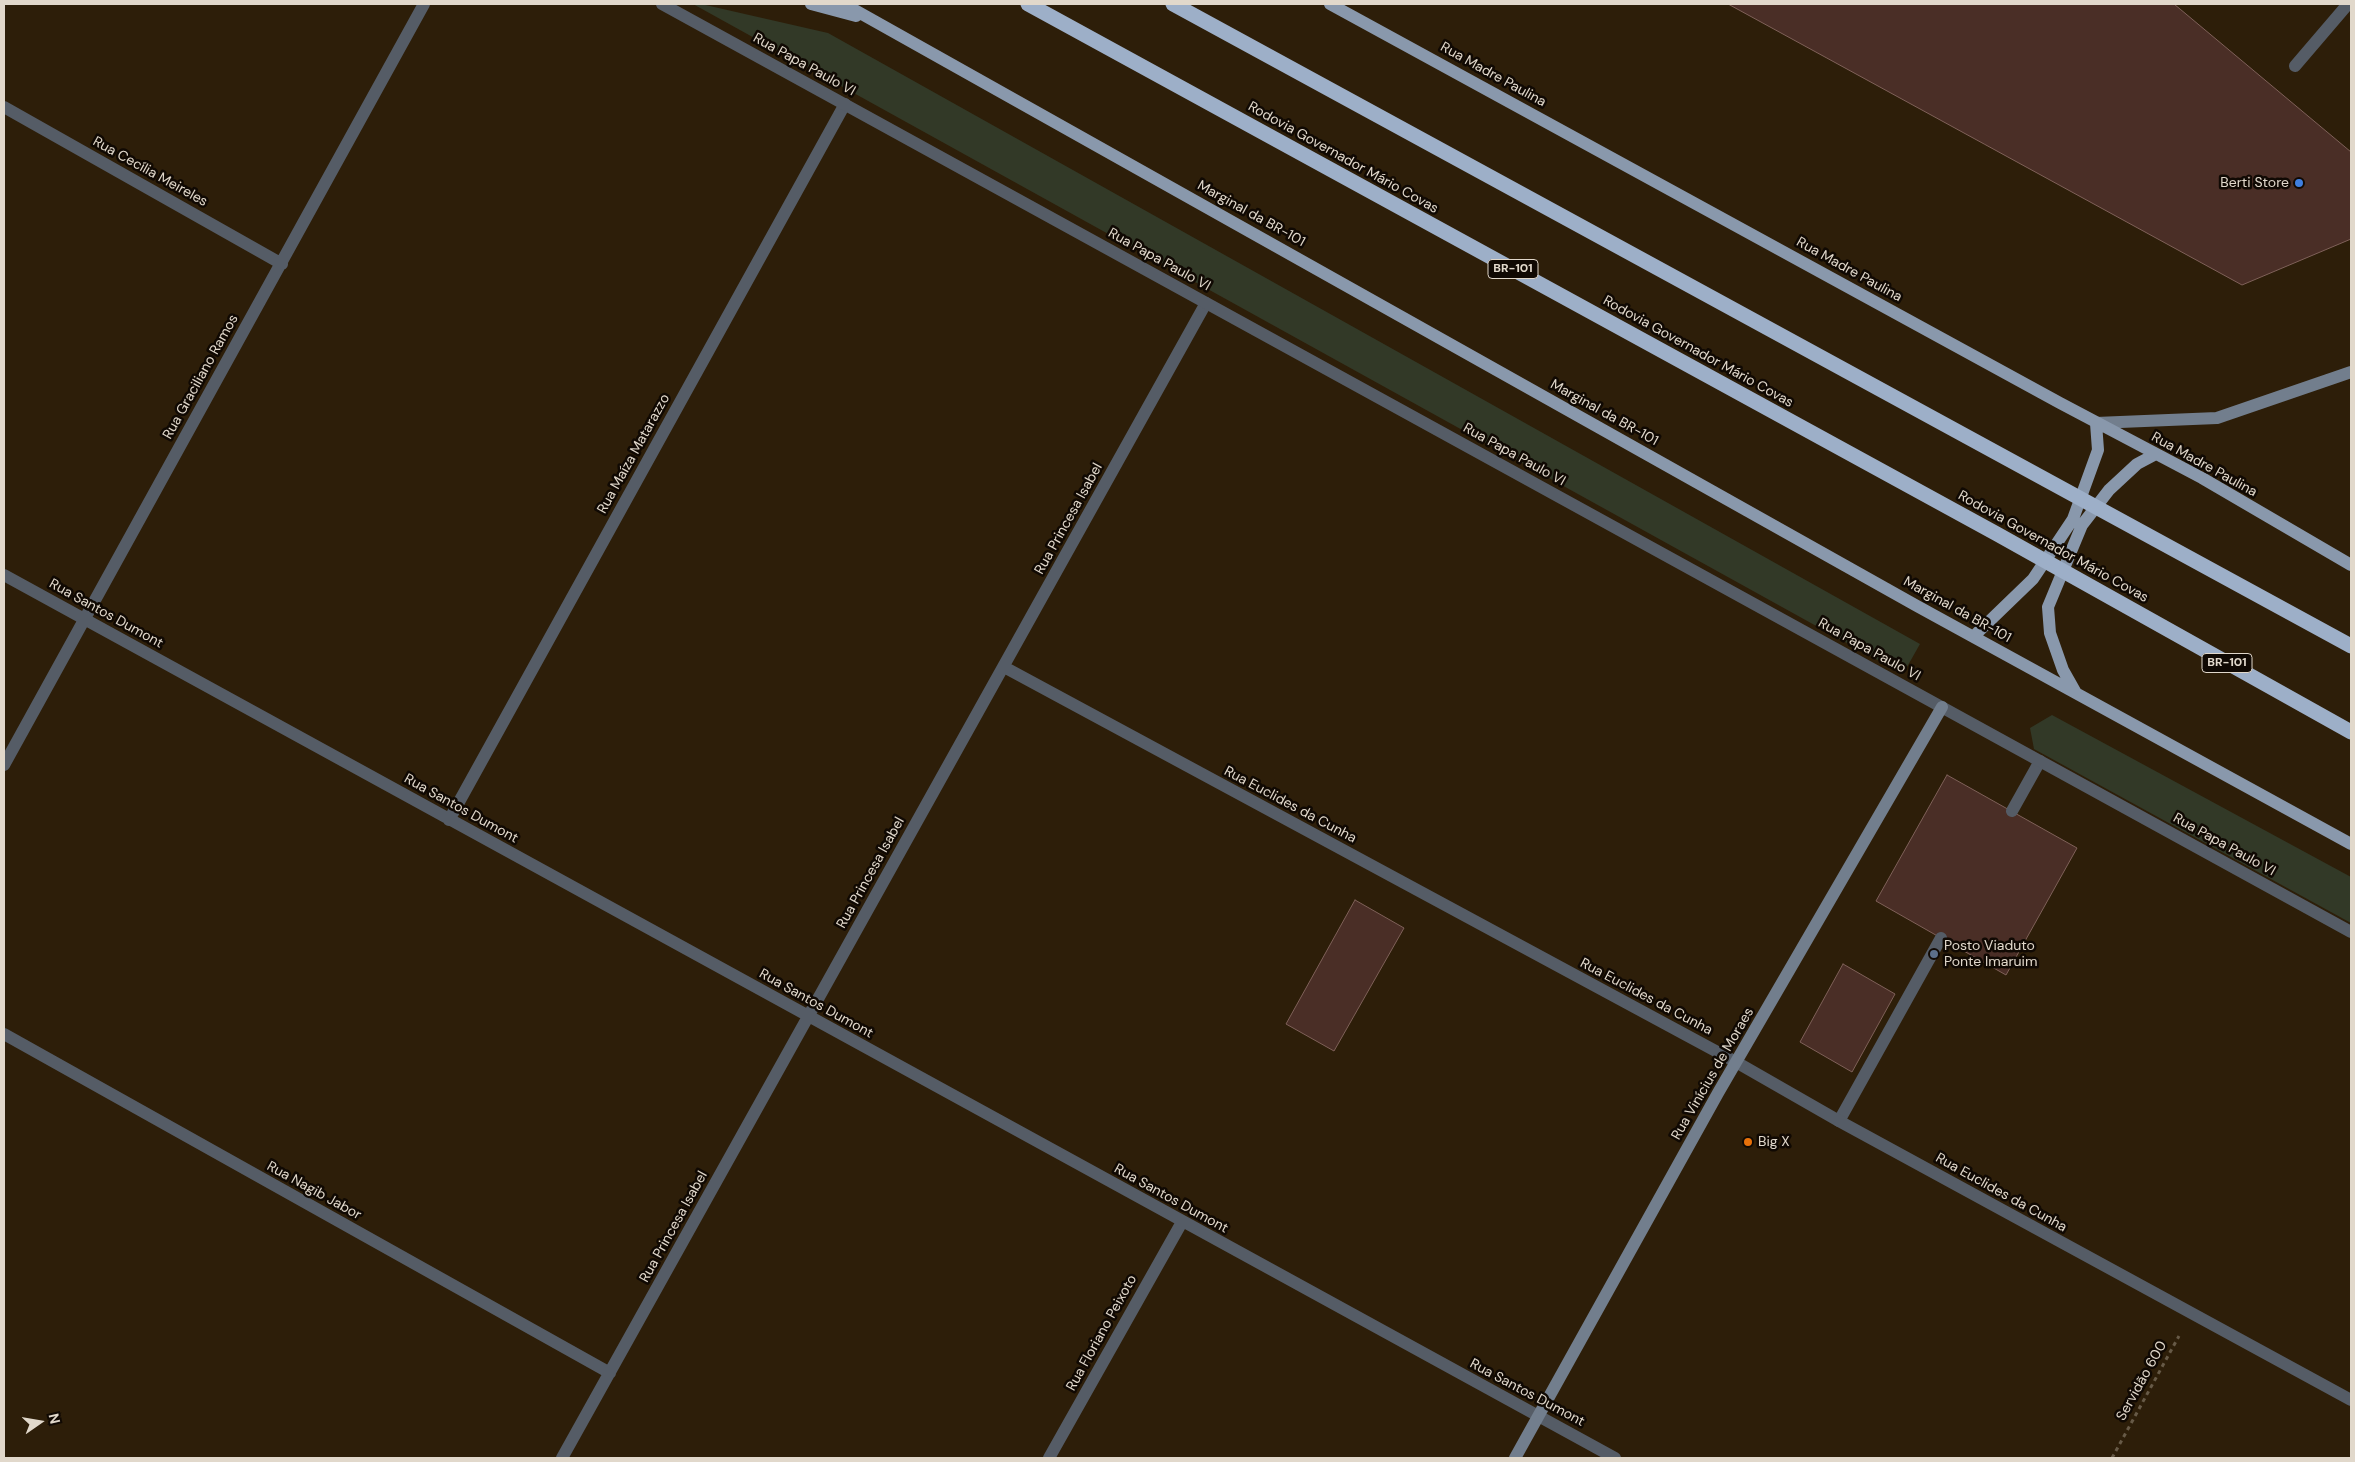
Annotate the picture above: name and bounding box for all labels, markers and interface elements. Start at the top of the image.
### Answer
street label: Rua Papa Paulo VI [750,30,858,100]
street label: Rua Madre Paulina [1437,39,1549,111]
street label: Rodovia Governador Mário Covas [1245,99,1441,217]
street label: Rua Cecília Meireles [90,133,210,211]
place label: Berti Store [2220,175,2289,191]
street label: Marginal da BR-101 [1194,177,1308,251]
marker: Berti Store [2293,177,2305,189]
street label: Rua Papa Paulo VI [1105,225,1213,295]
street label: Rua Madre Paulina [1793,234,1905,306]
road number: BR-101 [1488,260,1538,278]
street label: Rodovia Governador Mário Covas [1600,293,1796,411]
street label: Rua Graciliano Ramos [160,312,242,442]
street label: Marginal da BR-101 [1547,376,1661,450]
street label: Rua Maíza Matarazzo [594,391,674,517]
street label: Rua Papa Paulo VI [1460,420,1568,490]
street label: Rua Madre Paulina [2148,429,2260,501]
street label: Rua Princesa Isabel [1031,461,1107,577]
street label: Rodovia Governador Mário Covas [1955,488,2151,606]
street label: Marginal da BR-101 [1900,573,2014,647]
street label: Rua Santos Dumont [46,576,166,652]
street label: Rua Papa Paulo VI [1815,615,1923,685]
road number: BR-101 [2202,654,2252,672]
street label: Rua Euclides da Cunha [1221,763,1359,847]
street label: Rua Santos Dumont [401,771,521,847]
street label: Rua Papa Paulo VI [2170,810,2278,880]
street label: Rua Princesa Isabel [833,815,909,931]
place label: Posto Viaduto Ponte Imaruim [1944,938,2037,970]
marker: Posto Viaduto Ponte Imaruim [1928,948,1940,960]
street label: Rua Euclides da Cunha [1577,955,1715,1039]
street label: Rua Santos Dumont [756,966,876,1042]
street label: Rua Vinícius de Moraes [1668,1005,1758,1143]
place label: Big X [1758,1134,1790,1150]
marker: Big X [1742,1136,1754,1148]
street label: Rua Euclides da Cunha [1932,1150,2070,1236]
street label: Rua Nagib Jabor [264,1158,364,1224]
street label: Rua Santos Dumont [1111,1161,1231,1237]
street label: Rua Princesa Isabel [636,1169,712,1285]
street label: Rua Floriano Peixoto [1063,1272,1141,1394]
street label: Servidão 600 [2113,1338,2171,1424]
street label: Rua Santos Dumont [1467,1356,1587,1430]
north arrow [15,1397,65,1447]
text: N [45,1412,65,1426]

